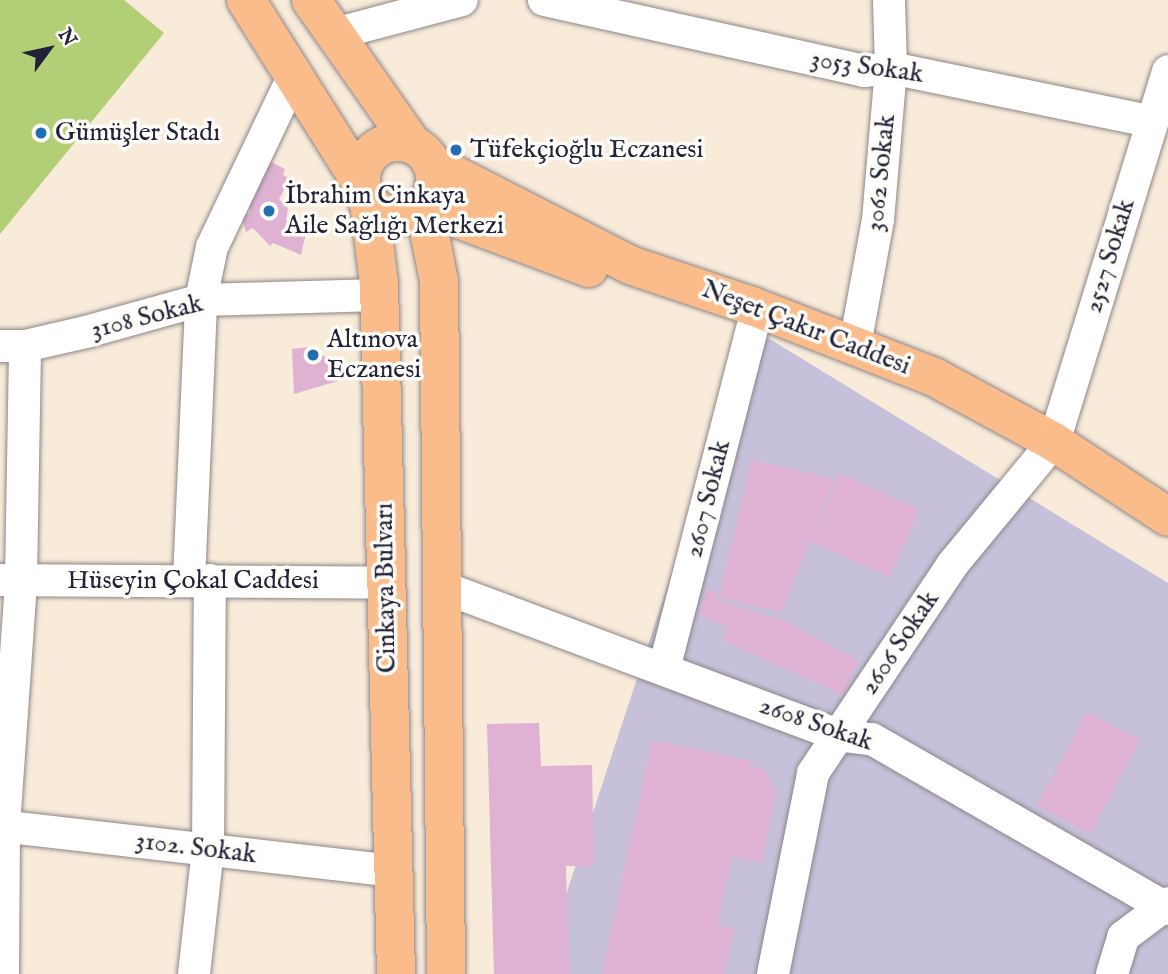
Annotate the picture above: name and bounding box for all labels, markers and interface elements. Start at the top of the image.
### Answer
north arrow [14,14,84,84]
text: N [52,24,81,51]
street label: 3053 Sokak [809,44,925,90]
street label: 3062 Sokak [859,113,903,233]
place label: Gümüşler Stadı [55,117,220,149]
marker: Gümüşler Stadı [33,125,49,141]
place label: Tüfekçioğlu Eczanesi [470,134,703,166]
marker: Tüfekçioğlu Eczanesi [448,142,464,158]
place label: İbrahim Cinkaya Aile Sağlığı Merkezi [285,180,504,242]
street label: 2527 Sokak [1078,195,1142,317]
marker: İbrahim Cinkaya Aile Sağlığı Merkezi [259,201,279,221]
street label: Neşet Çakır Caddesi [697,274,915,382]
street label: 3108 Sokak [88,288,206,346]
place label: Altınova Eczanesi [327,324,421,386]
marker: Altınova Eczanesi [305,347,321,363]
street label: 2607 Sokak [678,437,738,561]
street label: Cinkaya Bulvarı [369,503,403,673]
street label: Hüseyin Çokal Caddesi [67,565,319,597]
street label: 2606 Sokak [854,585,946,701]
street label: 2608 Sokak [755,690,877,758]
street label: 3102. Sokak [134,825,258,871]

